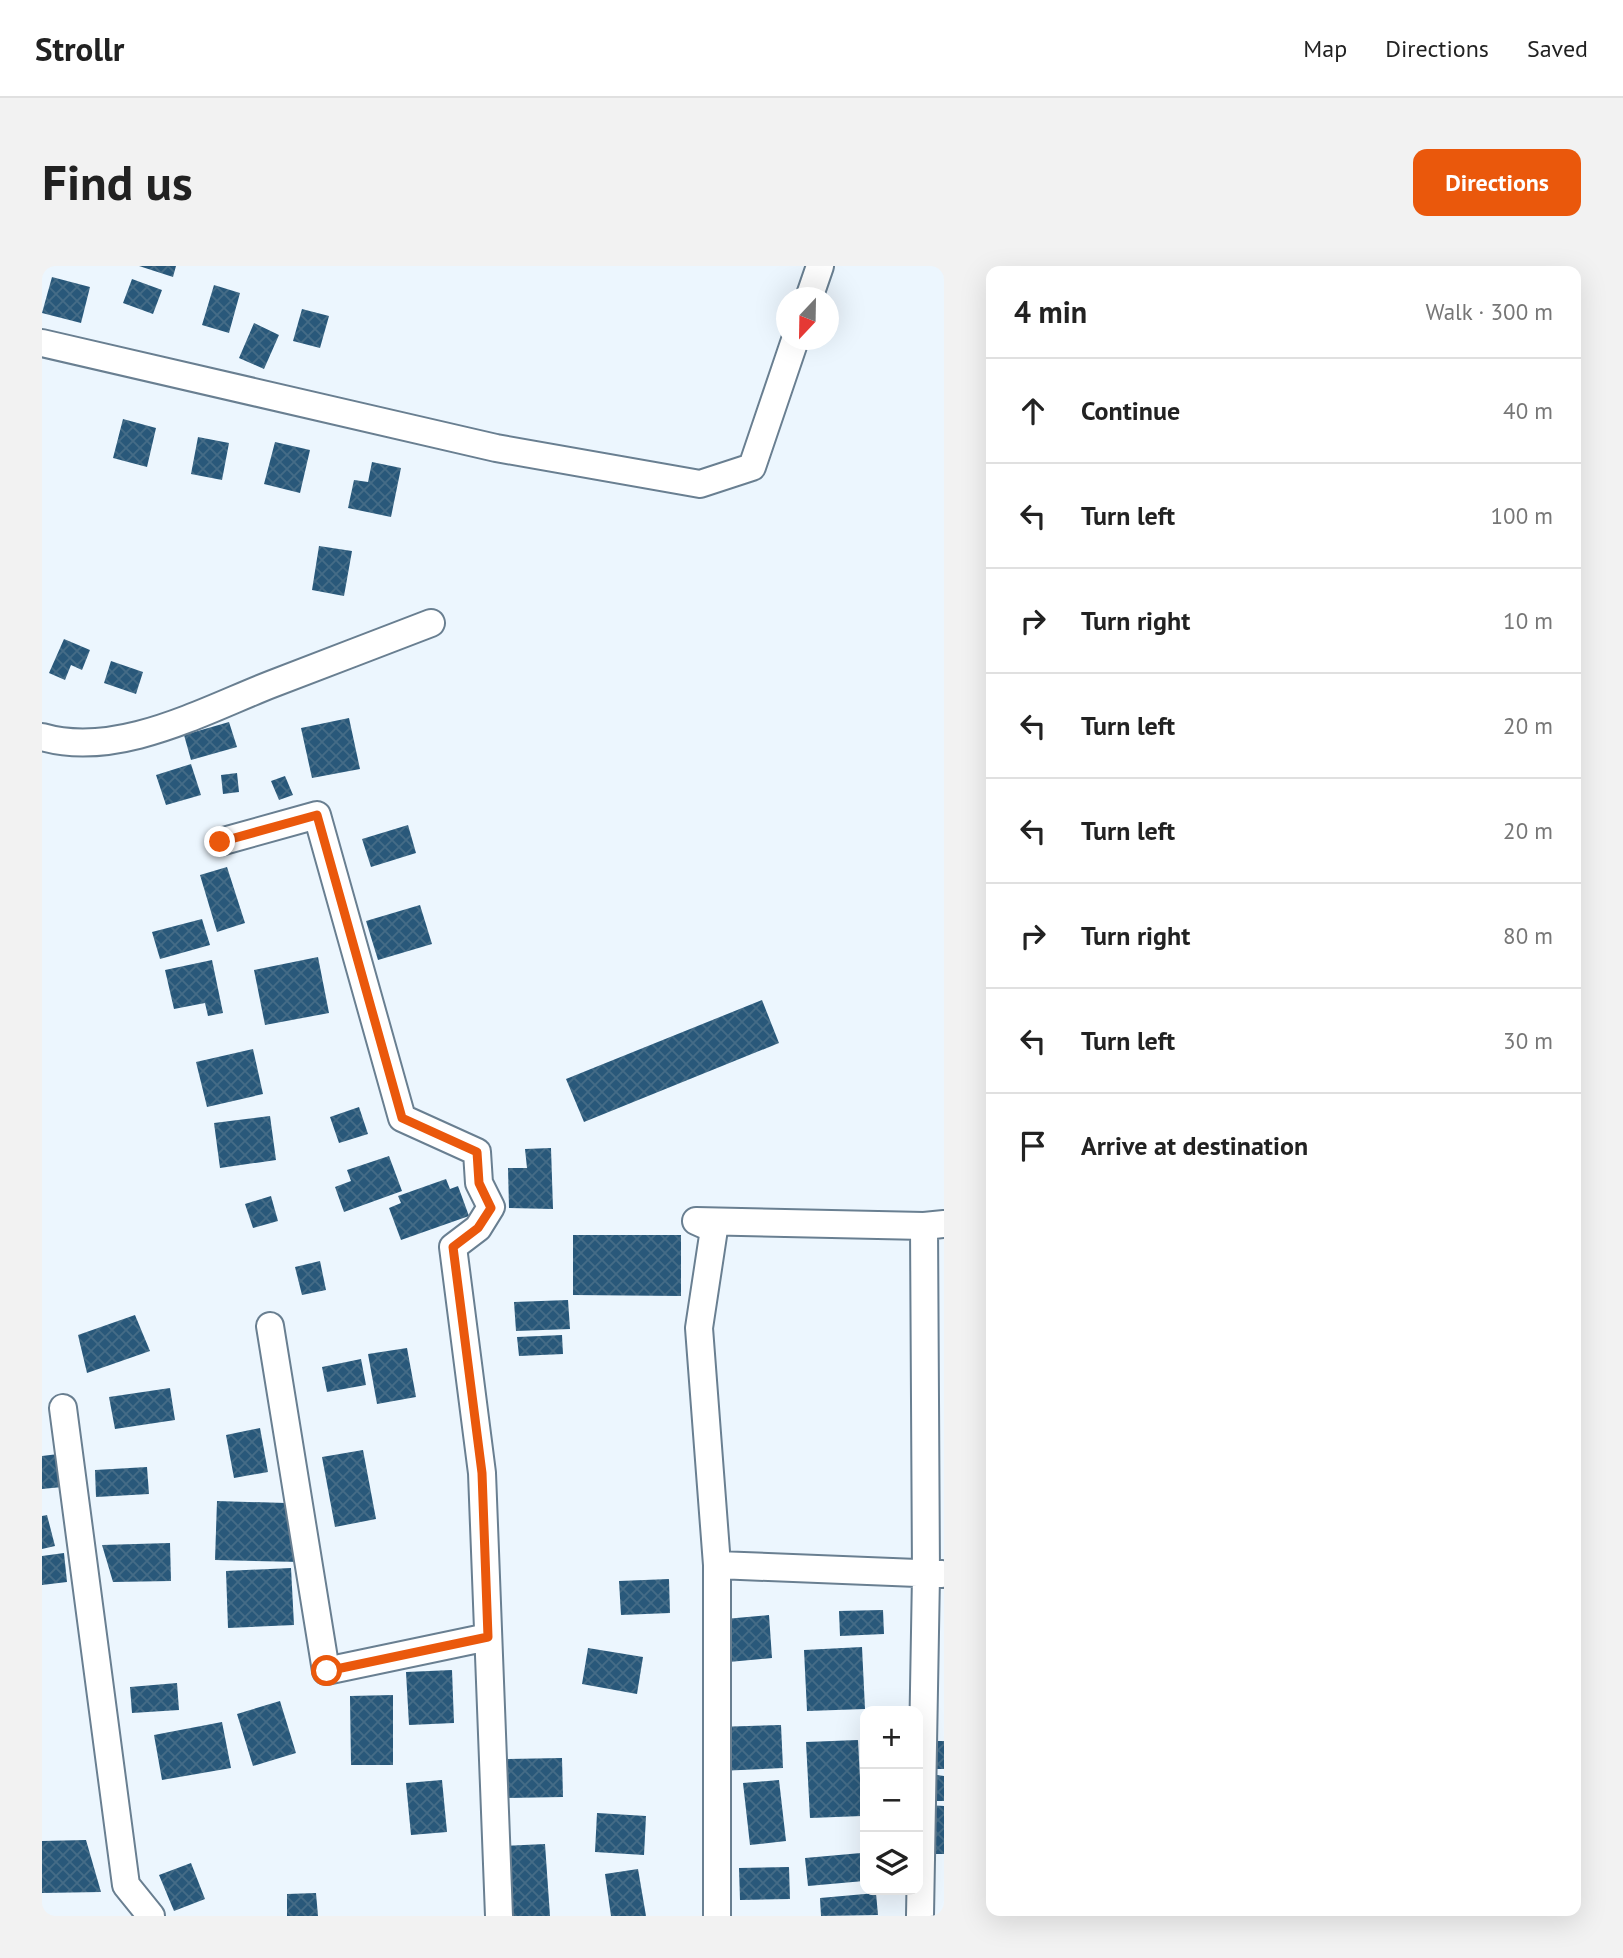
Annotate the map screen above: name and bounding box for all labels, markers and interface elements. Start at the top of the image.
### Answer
text: Strollr [35,27,124,70]
text: Map [1303,33,1347,64]
text: Directions [1385,33,1489,64]
text: Saved [1527,33,1588,64]
button: Directions [1413,149,1581,216]
text: Find us [42,150,193,214]
north arrow [776,287,839,350]
text: 4 min [1014,292,1087,331]
text: Walk · 300 m [1426,297,1553,326]
icon: ahead [1014,392,1052,430]
text: Continue [1081,394,1180,427]
text: 40 m [1503,396,1553,425]
icon: left [1014,497,1052,535]
text: Turn left [1081,499,1175,532]
text: 100 m [1491,501,1553,530]
icon: right [1014,602,1052,640]
text: Turn right [1081,604,1190,637]
text: 10 m [1503,606,1553,635]
icon: left [1014,707,1052,745]
text: Turn left [1081,709,1175,742]
text: 20 m [1503,711,1553,740]
icon: left [1014,812,1052,850]
text: Turn left [1081,814,1175,847]
text: 20 m [1503,816,1553,845]
route end [204,826,235,857]
icon: right [1014,917,1052,955]
text: Turn right [1081,919,1190,952]
text: 80 m [1503,921,1553,950]
icon: left [1014,1022,1052,1060]
text: Turn left [1081,1024,1175,1057]
text: 30 m [1503,1026,1553,1055]
icon: arrive [1014,1127,1052,1165]
text: Arrive at destination [1081,1129,1308,1162]
route start [311,1655,342,1686]
map controls [860,1706,923,1895]
button: + [860,1706,923,1769]
button: − [860,1769,923,1832]
button: layers [860,1832,923,1895]

